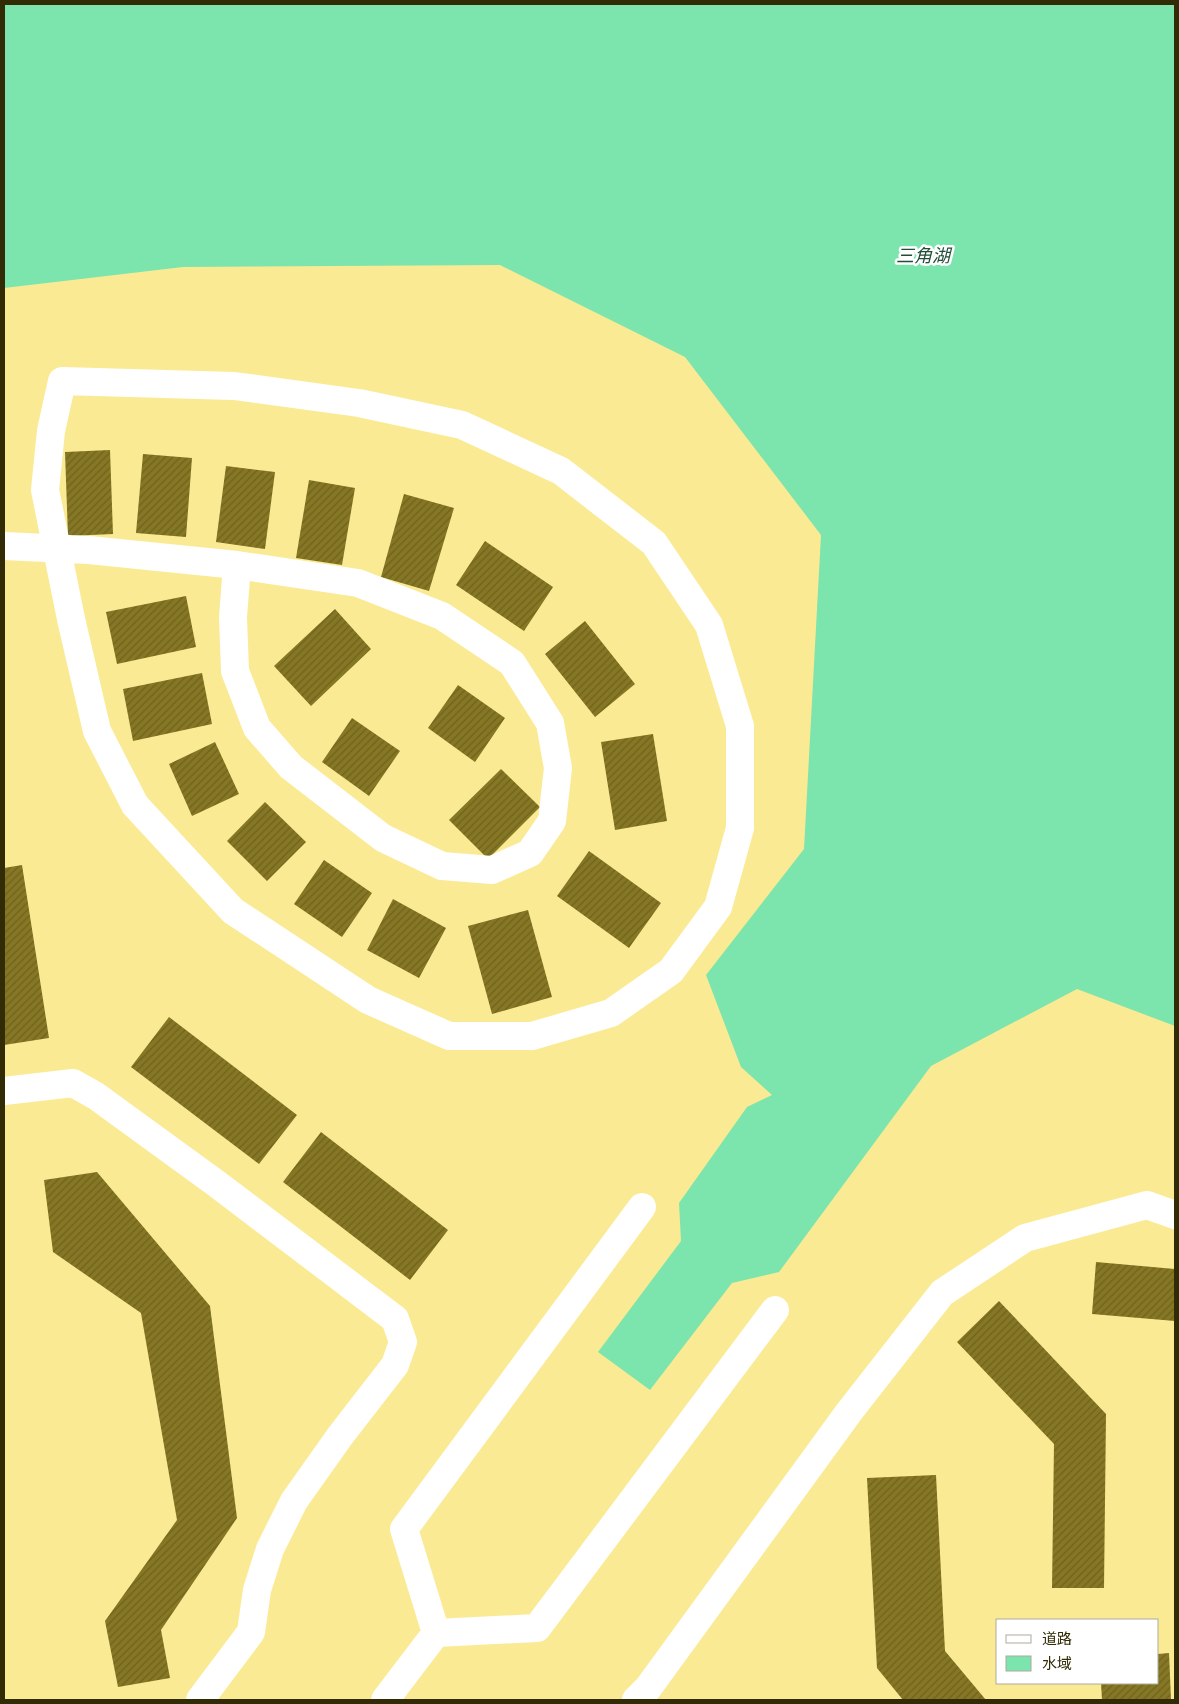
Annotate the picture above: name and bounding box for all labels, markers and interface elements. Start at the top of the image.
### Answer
water label: 三角湖 [896,244,953,266]
legend [996,1619,1159,1684]
text: 道路 [1042,1629,1072,1647]
text: 水域 [1042,1654,1072,1672]

